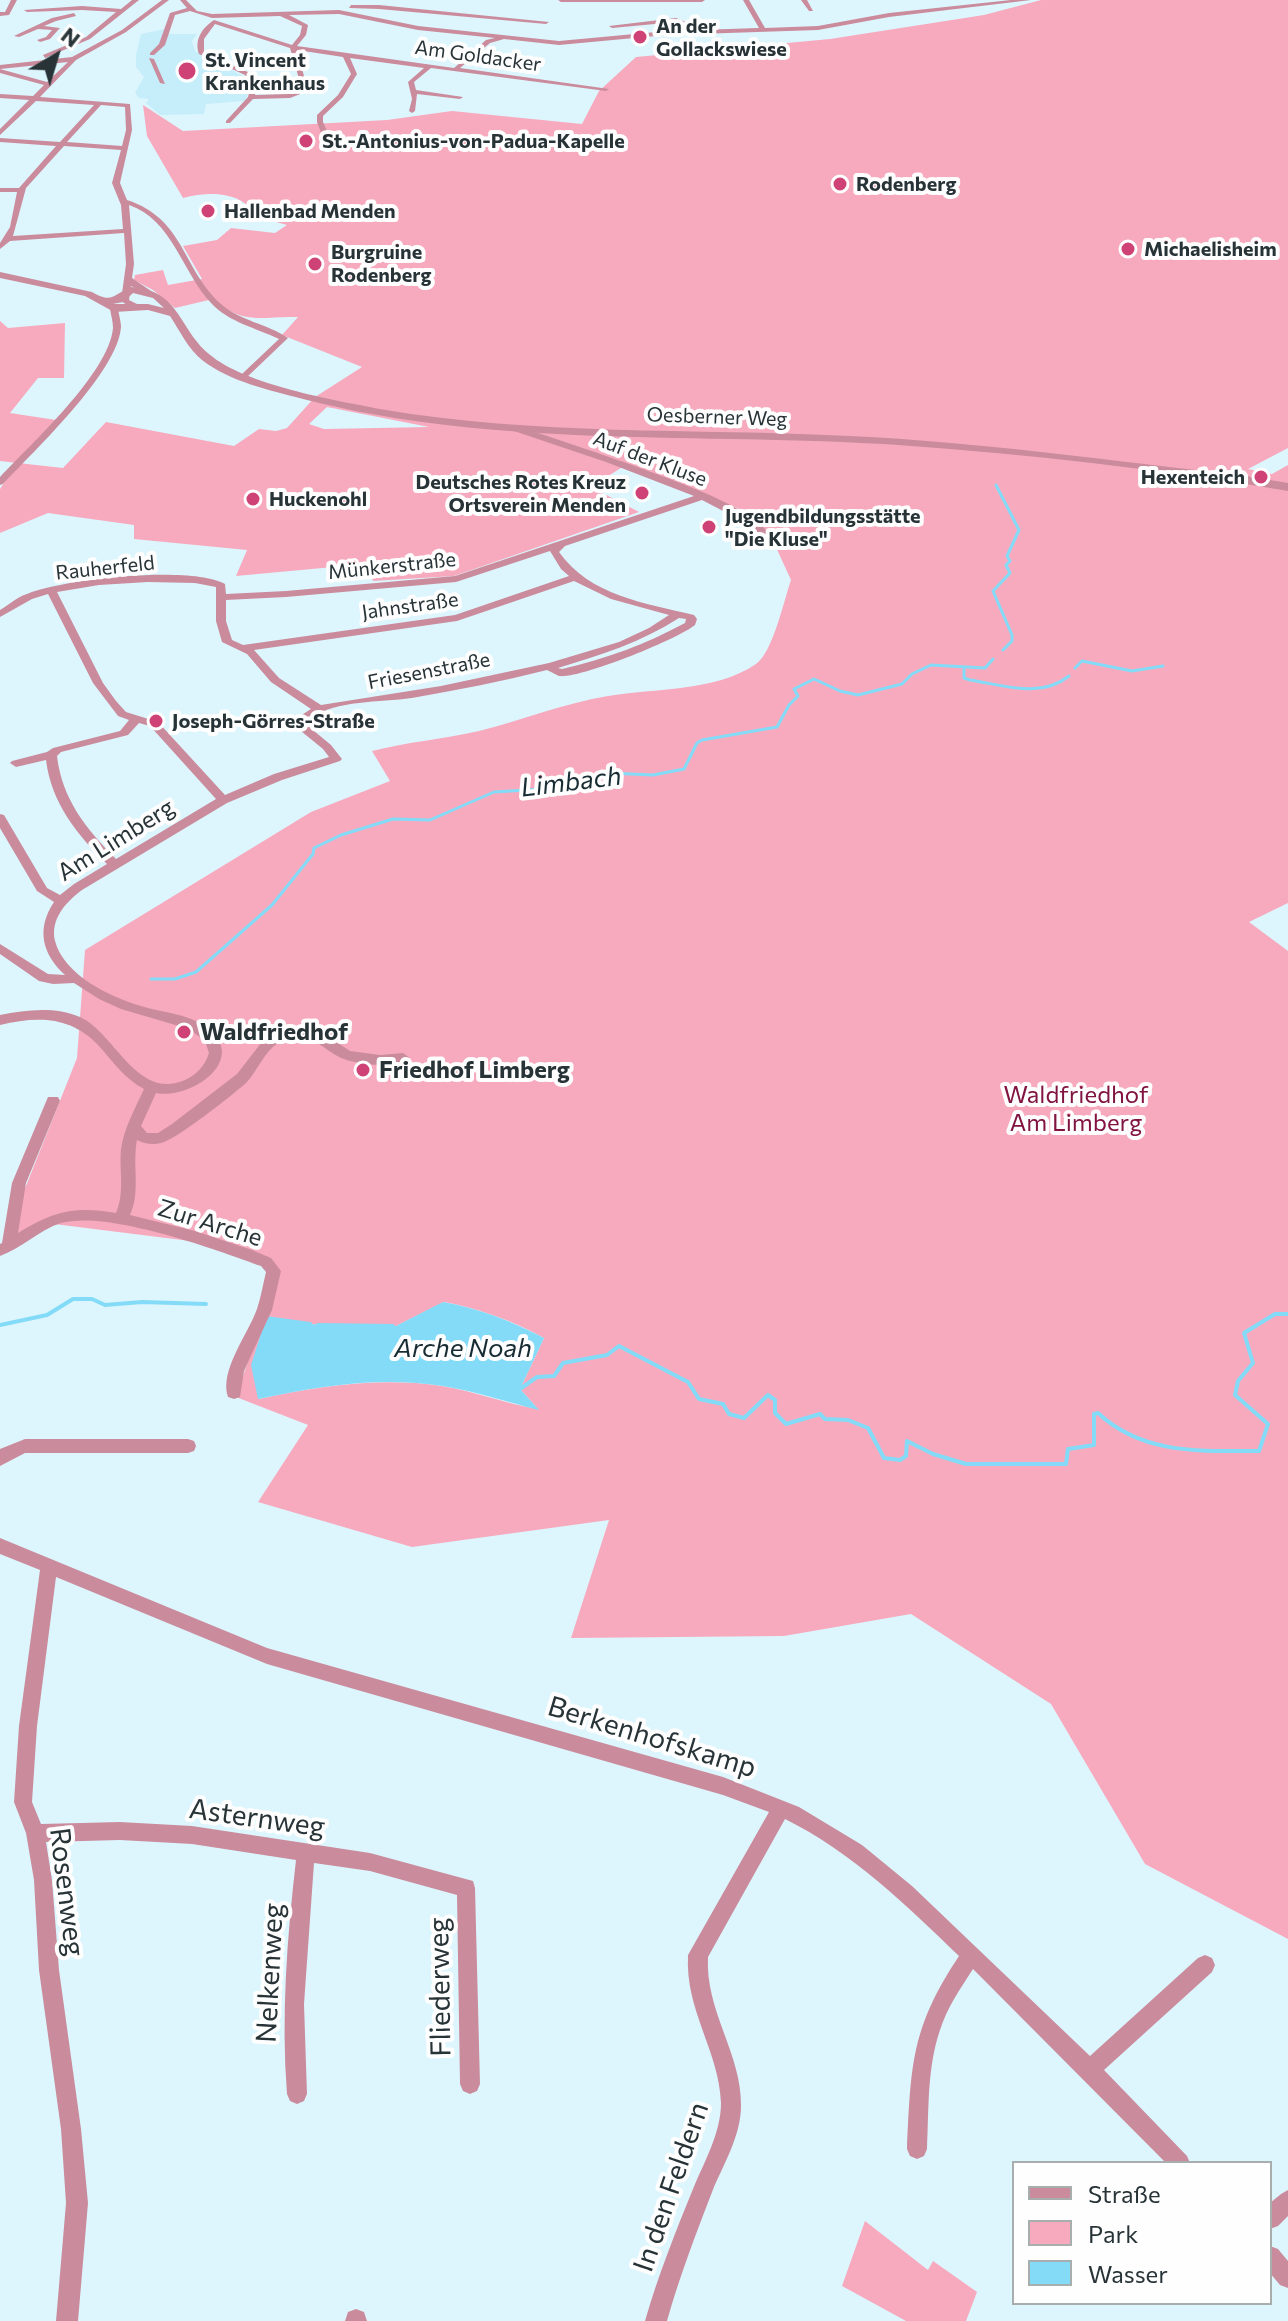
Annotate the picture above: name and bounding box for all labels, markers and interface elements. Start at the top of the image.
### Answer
place label: An der Gollackswiese [656,14,787,61]
north arrow [16,16,96,96]
text: N [56,21,86,52]
marker: An der Gollackswiese [631,28,649,46]
street label: Am Goldacker [413,35,543,77]
place label: St. Vincent Krankenhaus [205,48,325,95]
marker: St. Vincent Krankenhaus [176,60,198,82]
place label: St.-Antonius-von-Padua-Kapelle [322,129,625,153]
marker: St.-Antonius-von-Padua-Kapelle [297,132,315,150]
place label: Rodenberg [856,172,956,196]
marker: Rodenberg [831,175,849,193]
place label: Hallenbad Menden [224,199,395,223]
marker: Hallenbad Menden [199,202,217,220]
place label: Michaelisheim [1144,237,1277,261]
place label: Burgruine Rodenberg [331,240,431,287]
marker: Michaelisheim [1119,240,1137,258]
marker: Burgruine Rodenberg [306,255,324,273]
street label: Oesberner Weg [646,403,788,431]
street label: Auf der Kluse [590,426,710,492]
place label: Hexenteich [1141,465,1245,489]
marker: Hexenteich [1252,468,1270,486]
place label: Deutsches Rotes Kreuz Ortsverein Menden [415,470,626,517]
marker: Deutsches Rotes Kreuz Ortsverein Menden [633,484,651,502]
place label: Huckenohl [269,487,367,511]
marker: Huckenohl [244,490,262,508]
place label: Jugendbildungsstätte "Die Kluse" [725,504,921,551]
marker: Jugendbildungsstätte "Die Kluse" [700,518,718,536]
street label: Münkerstraße [327,547,457,585]
street label: Rauherfeld [54,551,156,585]
street label: Jahnstraße [360,587,460,625]
street label: Friesenstraße [366,647,492,695]
place label: Joseph-Görres-Straße [172,709,375,733]
marker: Joseph-Görres-Straße [147,712,165,730]
water label: Limbach [519,760,623,804]
street label: Am Limberg [52,793,180,887]
place label: Waldfriedhof [200,1018,348,1046]
marker: Waldfriedhof [175,1023,193,1041]
place label: Friedhof Limberg [379,1056,570,1084]
marker: Friedhof Limberg [354,1061,372,1079]
park label: Waldfriedhof Am Limberg [1004,1081,1148,1137]
street label: Zur Arche [154,1193,266,1253]
water label: Arche Noah [394,1332,532,1364]
street label: Berkenhofskamp [544,1689,760,1785]
street label: Asternweg [187,1792,327,1844]
street label: Rosenweg [42,1826,92,1958]
street label: Nelkenweg [250,1902,290,2044]
street label: Fliederweg [422,1917,458,2057]
street label: In den Feldern [626,2098,716,2276]
legend [1012,2161,1272,2305]
text: Straße [1088,2179,1161,2208]
text: Park [1088,2219,1138,2248]
text: Wasser [1088,2259,1168,2288]

